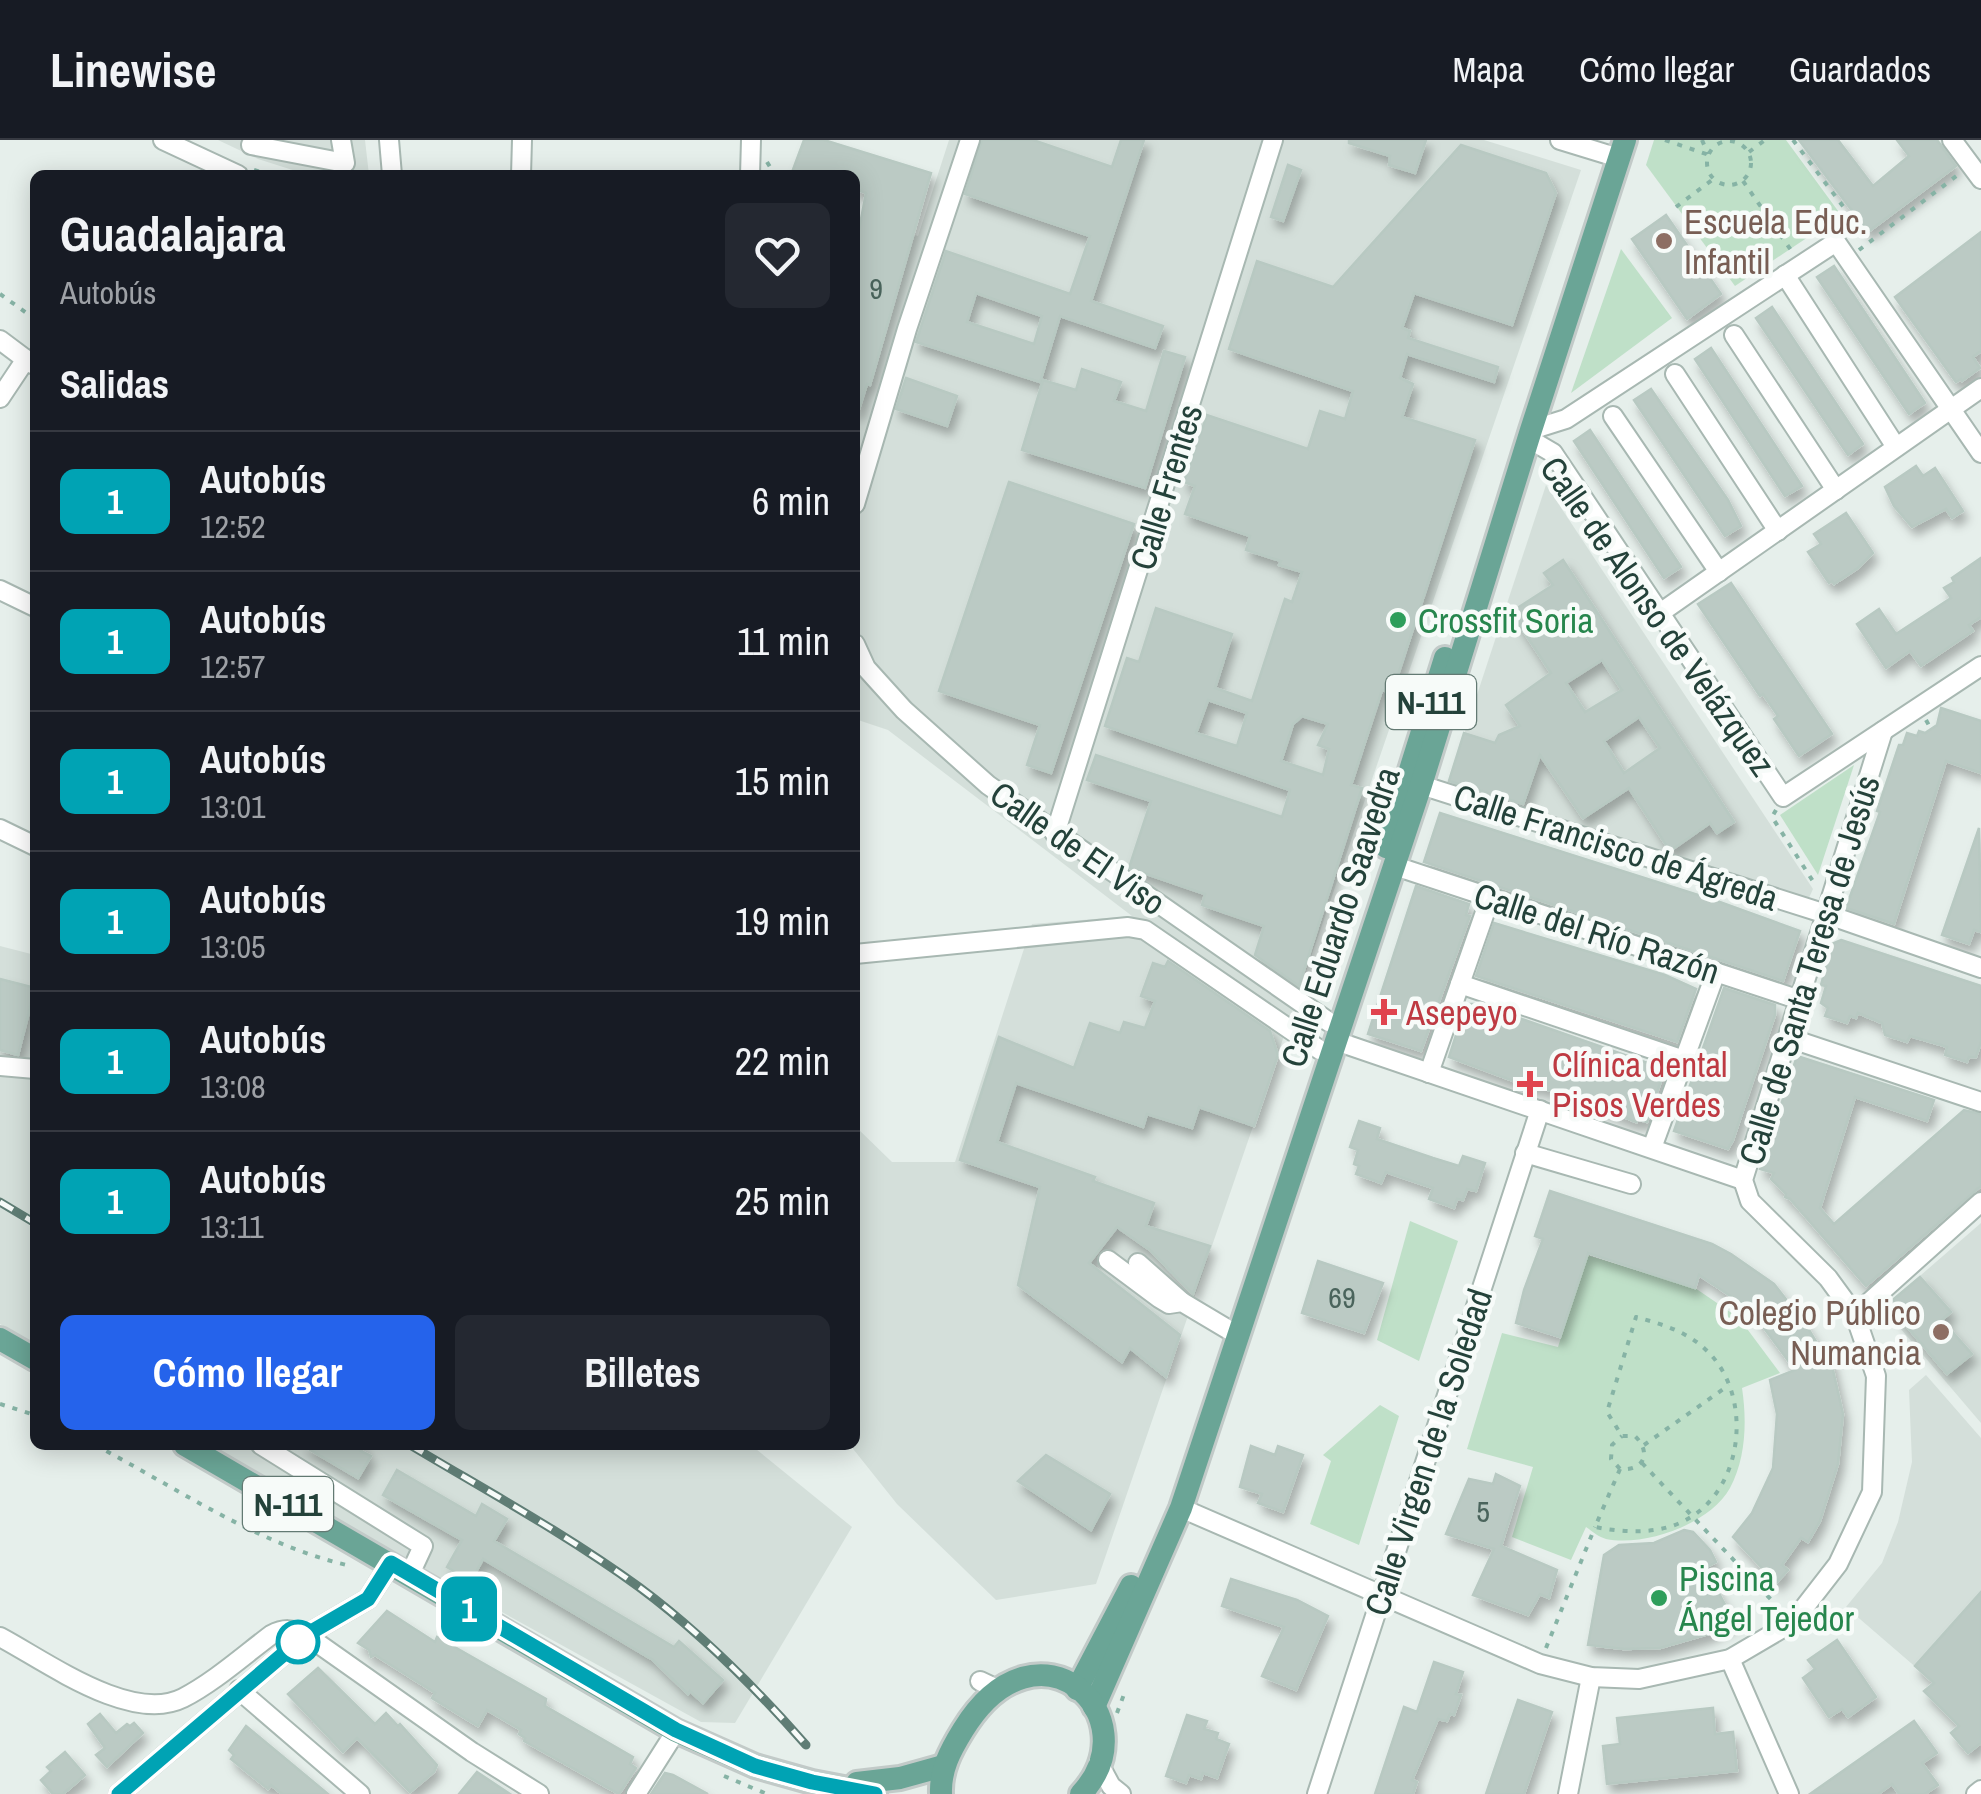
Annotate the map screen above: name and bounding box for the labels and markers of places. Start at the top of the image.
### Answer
place label: Escuela Educ. Infantil [1684,198,1867,285]
marker: Escuela Educ. Infantil [1653,230,1675,252]
place label: Crossfit Soria [1418,597,1593,644]
marker: Crossfit Soria [1387,609,1409,631]
place label: Asepeyo [1405,989,1518,1036]
marker: Asepeyo [1371,999,1397,1025]
place label: Clínica dental Pisos Verdes [1552,1041,1728,1128]
marker: Clínica dental Pisos Verdes [1517,1071,1543,1097]
place label: Colegio Público Numancia [1718,1289,1921,1376]
marker: Colegio Público Numancia [1930,1321,1952,1343]
place label: Piscina Ángel Tejedor [1678,1555,1854,1642]
marker: Piscina Ángel Tejedor [1648,1587,1670,1609]
unlabelled marker [277,1621,319,1663]

